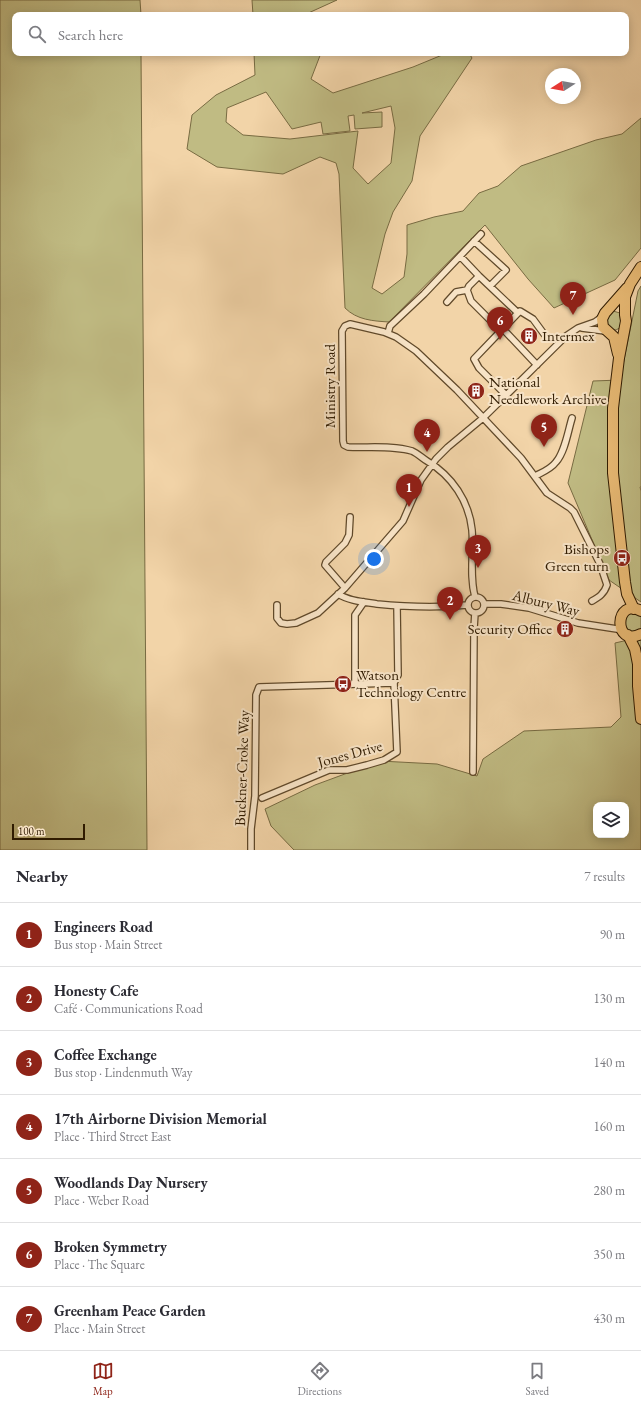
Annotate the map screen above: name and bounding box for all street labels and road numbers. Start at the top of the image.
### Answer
street label: Ministry Road [320,343,339,428]
street label: Albury Way [509,585,582,620]
street label: Buckner-Croke Way [230,709,253,826]
street label: Jones Drive [314,736,384,772]

